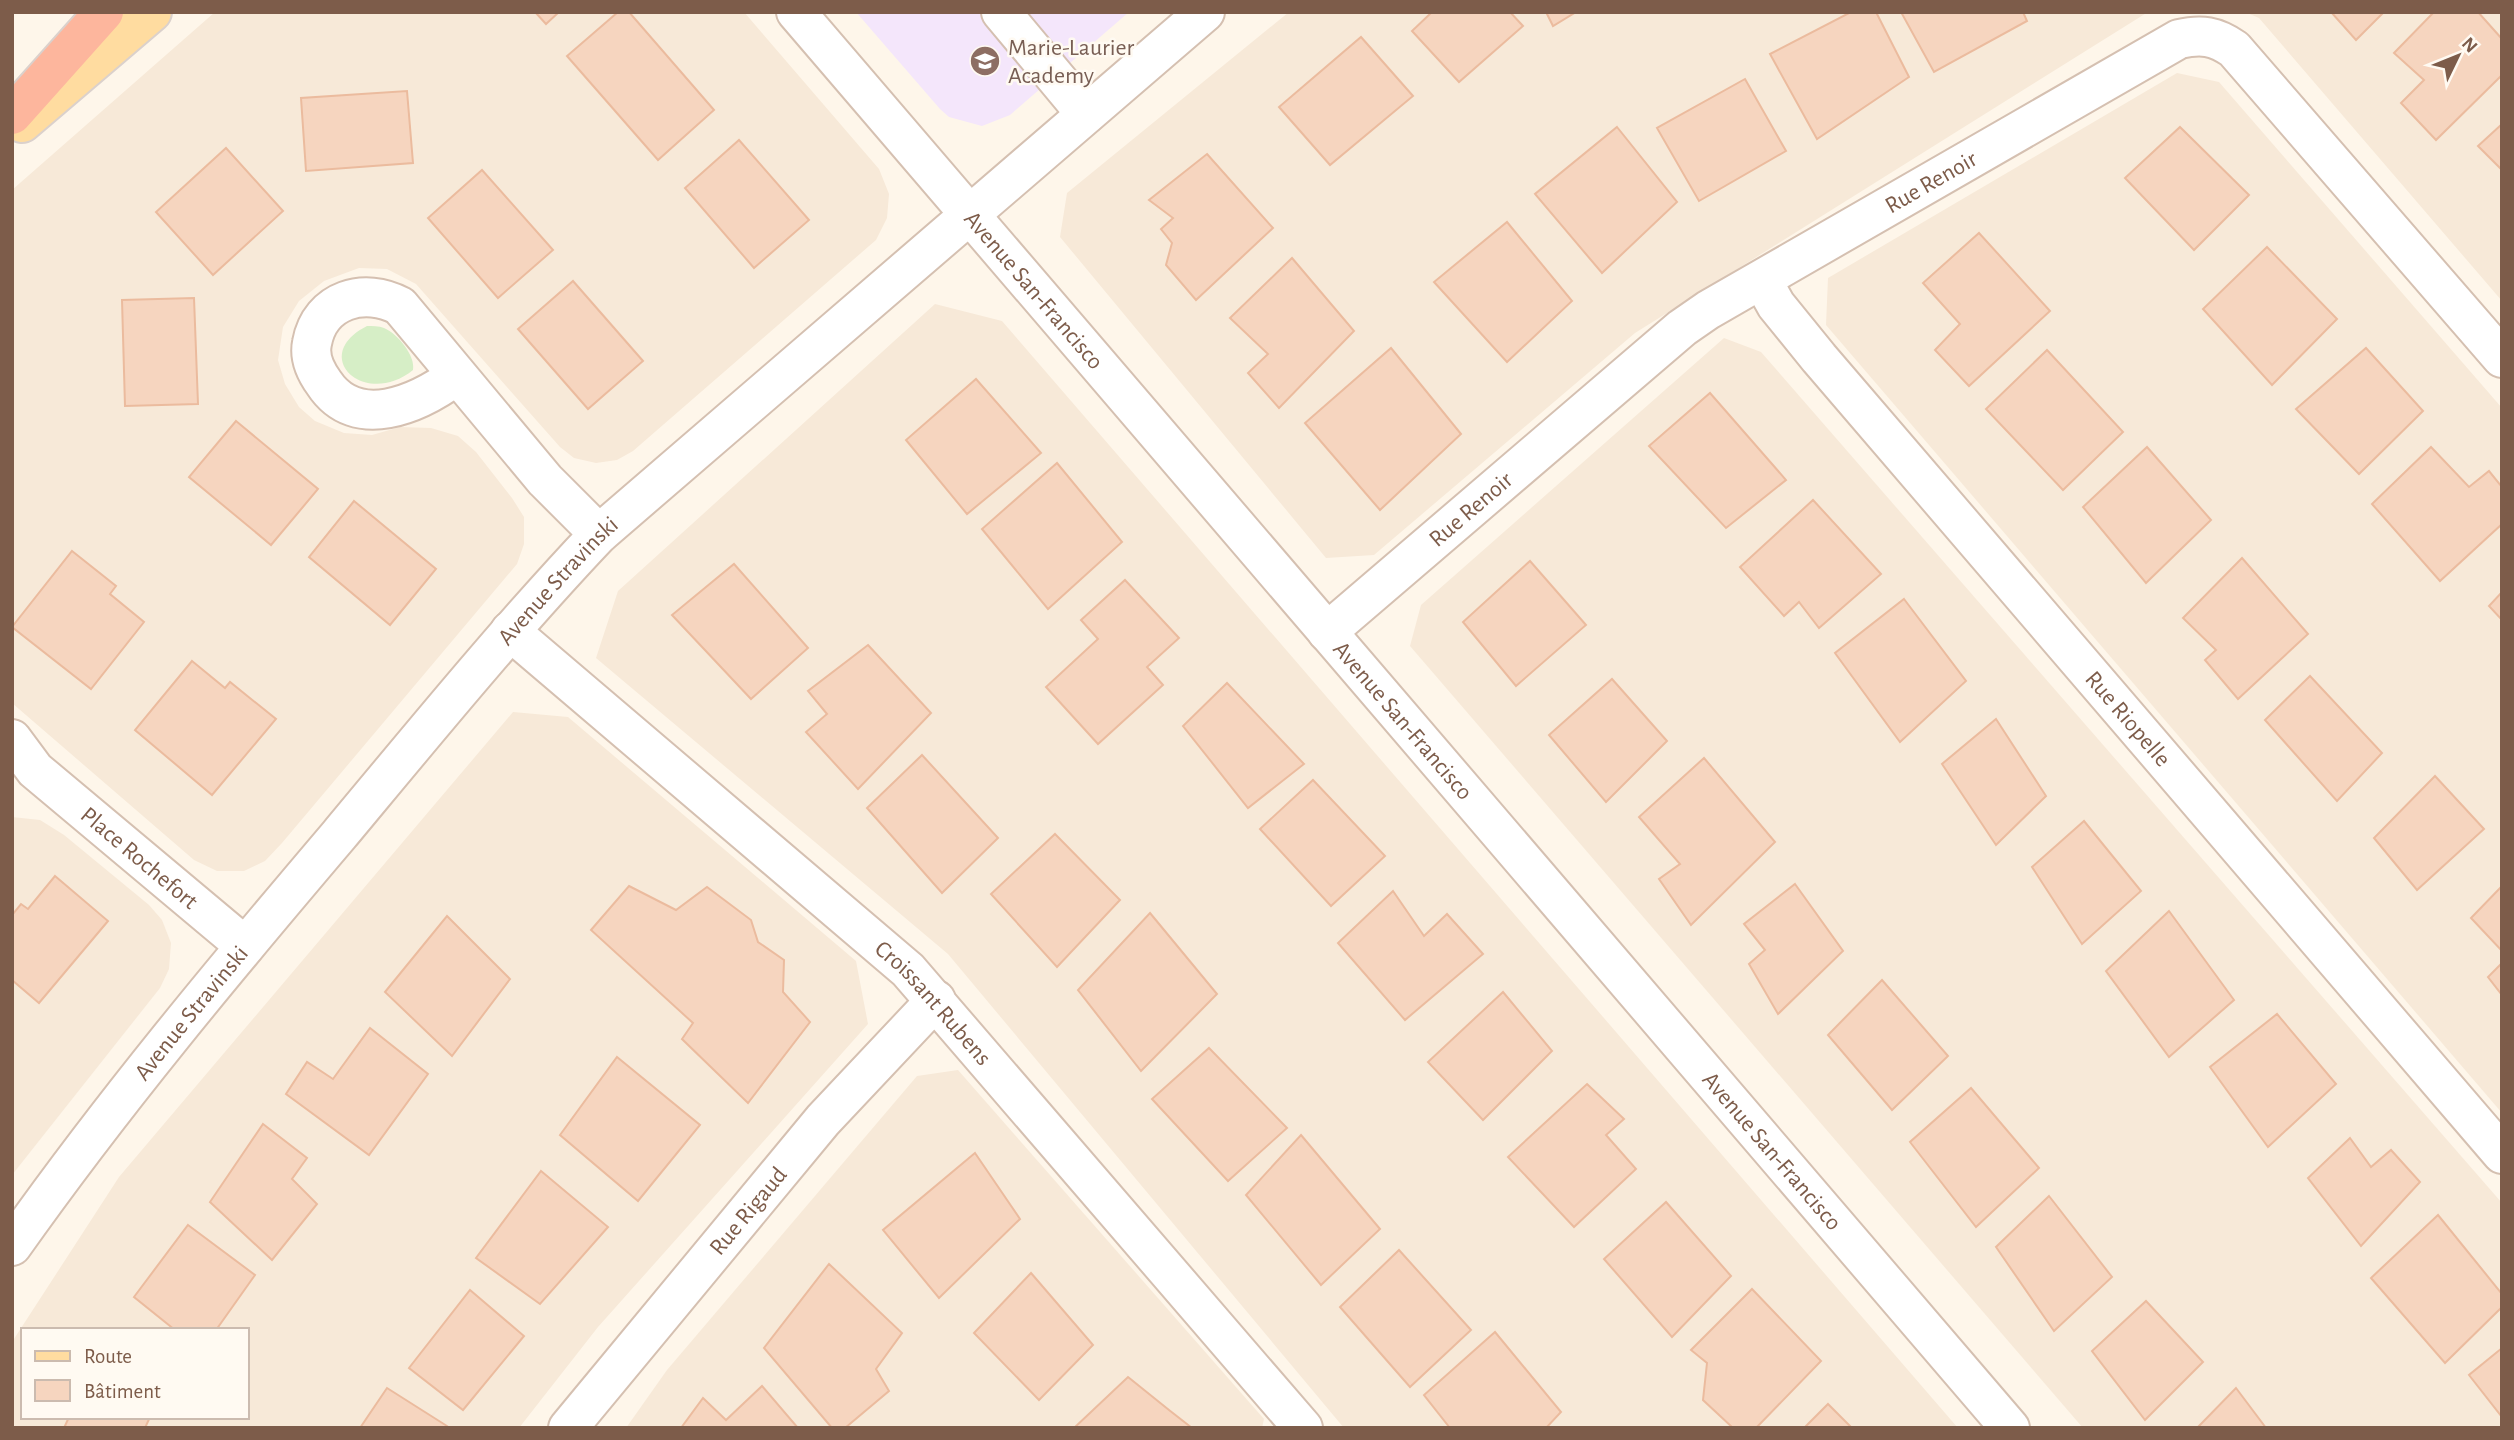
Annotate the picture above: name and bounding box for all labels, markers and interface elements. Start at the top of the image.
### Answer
north arrow [2423,21,2493,91]
text: N [2458,34,2481,57]
place label: Marie-Laurier Academy [1008,36,1135,88]
school or university icon: Marie-Laurier Academy [968,44,1002,78]
street label: Rue Renoir [1881,147,1981,218]
street label: Avenue San-Francisco [959,207,1108,374]
street label: Rue Renoir [1425,468,1518,552]
street label: Avenue Stravinski [494,512,623,650]
street label: Avenue San-Francisco [1328,637,1477,805]
street label: Rue Riopelle [2080,667,2175,772]
street label: Place Rochefort [76,803,202,914]
street label: Croissant Rubens [870,937,995,1070]
street label: Avenue Stravinski [130,942,253,1085]
street label: Avenue San-Francisco [1697,1068,1846,1235]
street label: Rue Rigaud [705,1163,792,1260]
legend [21,1328,248,1419]
text: Route [84,1346,132,1367]
text: Bâtiment [84,1381,161,1402]

